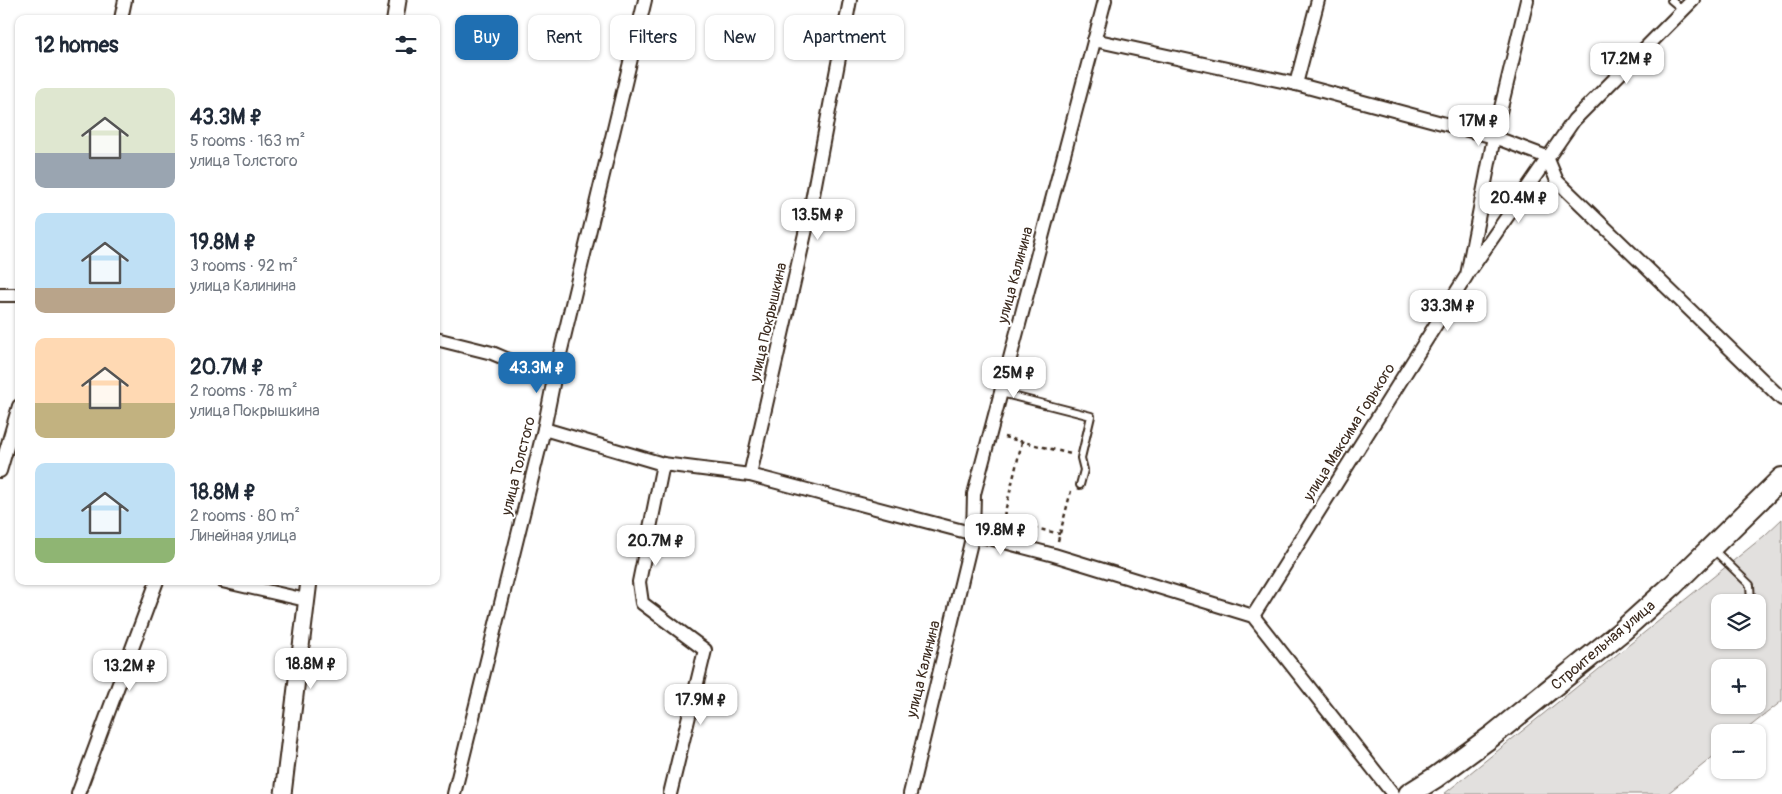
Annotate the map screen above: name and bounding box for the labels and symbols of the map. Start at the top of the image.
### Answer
pin: 17.2M ₽ [1581,42,1673,85]
pin: 17M ₽ [1444,104,1514,147]
pin: 20.4M ₽ [1473,182,1565,224]
pin: 13.5M ₽ [772,198,864,241]
street label: улица Калинина [993,225,1038,327]
street label: улица Покрышкина [745,261,791,384]
pin: 33.3M ₽ [1402,290,1494,332]
pin: 43.3M ₽ [491,352,583,394]
pin: 25M ₽ [979,356,1049,399]
street label: улица Максима Горького [1299,360,1400,505]
street label: улица Толстого [497,415,540,518]
pin: 19.8M ₽ [955,514,1047,556]
pin: 20.7M ₽ [610,524,702,567]
street label: Строительная улица [1547,596,1659,695]
street label: улица Калинина [902,619,945,721]
pin: 18.8M ₽ [265,648,357,690]
pin: 13.2M ₽ [84,650,176,692]
pin: 17.9M ₽ [655,684,747,726]

